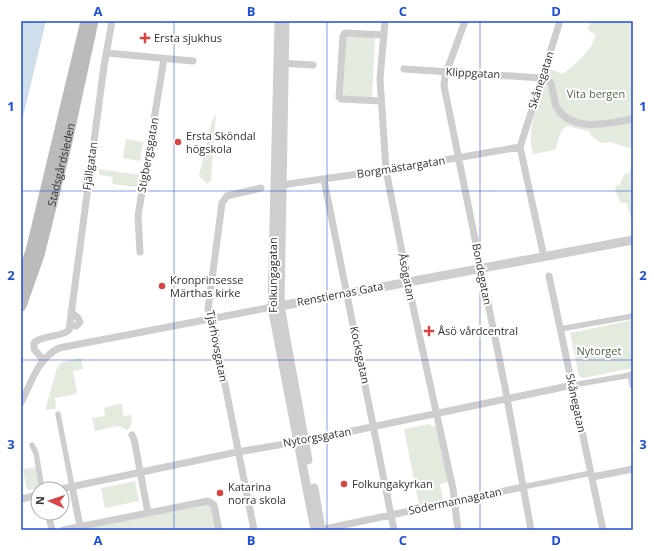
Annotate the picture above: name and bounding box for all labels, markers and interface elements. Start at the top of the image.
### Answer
text: A [94,2,103,20]
text: B [247,2,256,20]
text: C [399,2,407,20]
text: D [551,2,561,20]
place label: Ersta sjukhus [154,30,222,45]
marker: Ersta sjukhus [139,32,151,44]
street label: Skånegatan [524,49,557,111]
street label: Klippgatan [445,64,501,81]
park label: Vita bergen [567,86,625,101]
text: 1 [7,97,15,115]
text: 1 [639,97,647,115]
street label: Stigbergsgatan [134,116,162,194]
street label: Stadsgårdsleden [43,122,78,208]
place label: Ersta Sköndal högskola [186,128,256,156]
marker: Ersta Sköndal högskola [173,137,183,147]
street label: Fjällgatan [79,141,100,191]
street label: Borgmästargatan [356,152,446,181]
street label: Folkungagatan [265,237,280,313]
street label: Bondegatan [469,242,496,306]
street label: Åsögatan [396,252,419,302]
text: 2 [7,266,15,284]
text: 2 [639,266,647,284]
place label: Kronprinsesse Märthas kirke [170,272,243,300]
street label: Renstiernas Gata [296,278,384,309]
marker: Kronprinsesse Märthas kirke [157,281,167,291]
street label: Tjärhovsgatan [203,309,232,383]
place label: Åsö vårdcentral [438,323,518,338]
street label: Kocksgatan [347,325,374,385]
marker: Åsö vårdcentral [423,325,435,337]
park label: Nytorget [577,343,622,358]
street label: Skånegatan [563,372,590,434]
street label: Nytorgsgatan [282,423,352,450]
text: 3 [7,435,15,453]
text: 3 [639,435,647,453]
place label: Folkungakyrkan [352,476,433,491]
place label: Katarina norra skola [228,479,286,507]
marker: Folkungakyrkan [339,479,349,489]
north arrow [30,481,70,521]
street label: Södermannagatan [407,483,503,518]
marker: Katarina norra skola [215,488,225,498]
text: N [32,496,47,505]
text: A [94,531,103,549]
text: B [247,531,256,549]
text: C [399,531,407,549]
text: D [551,531,561,549]

